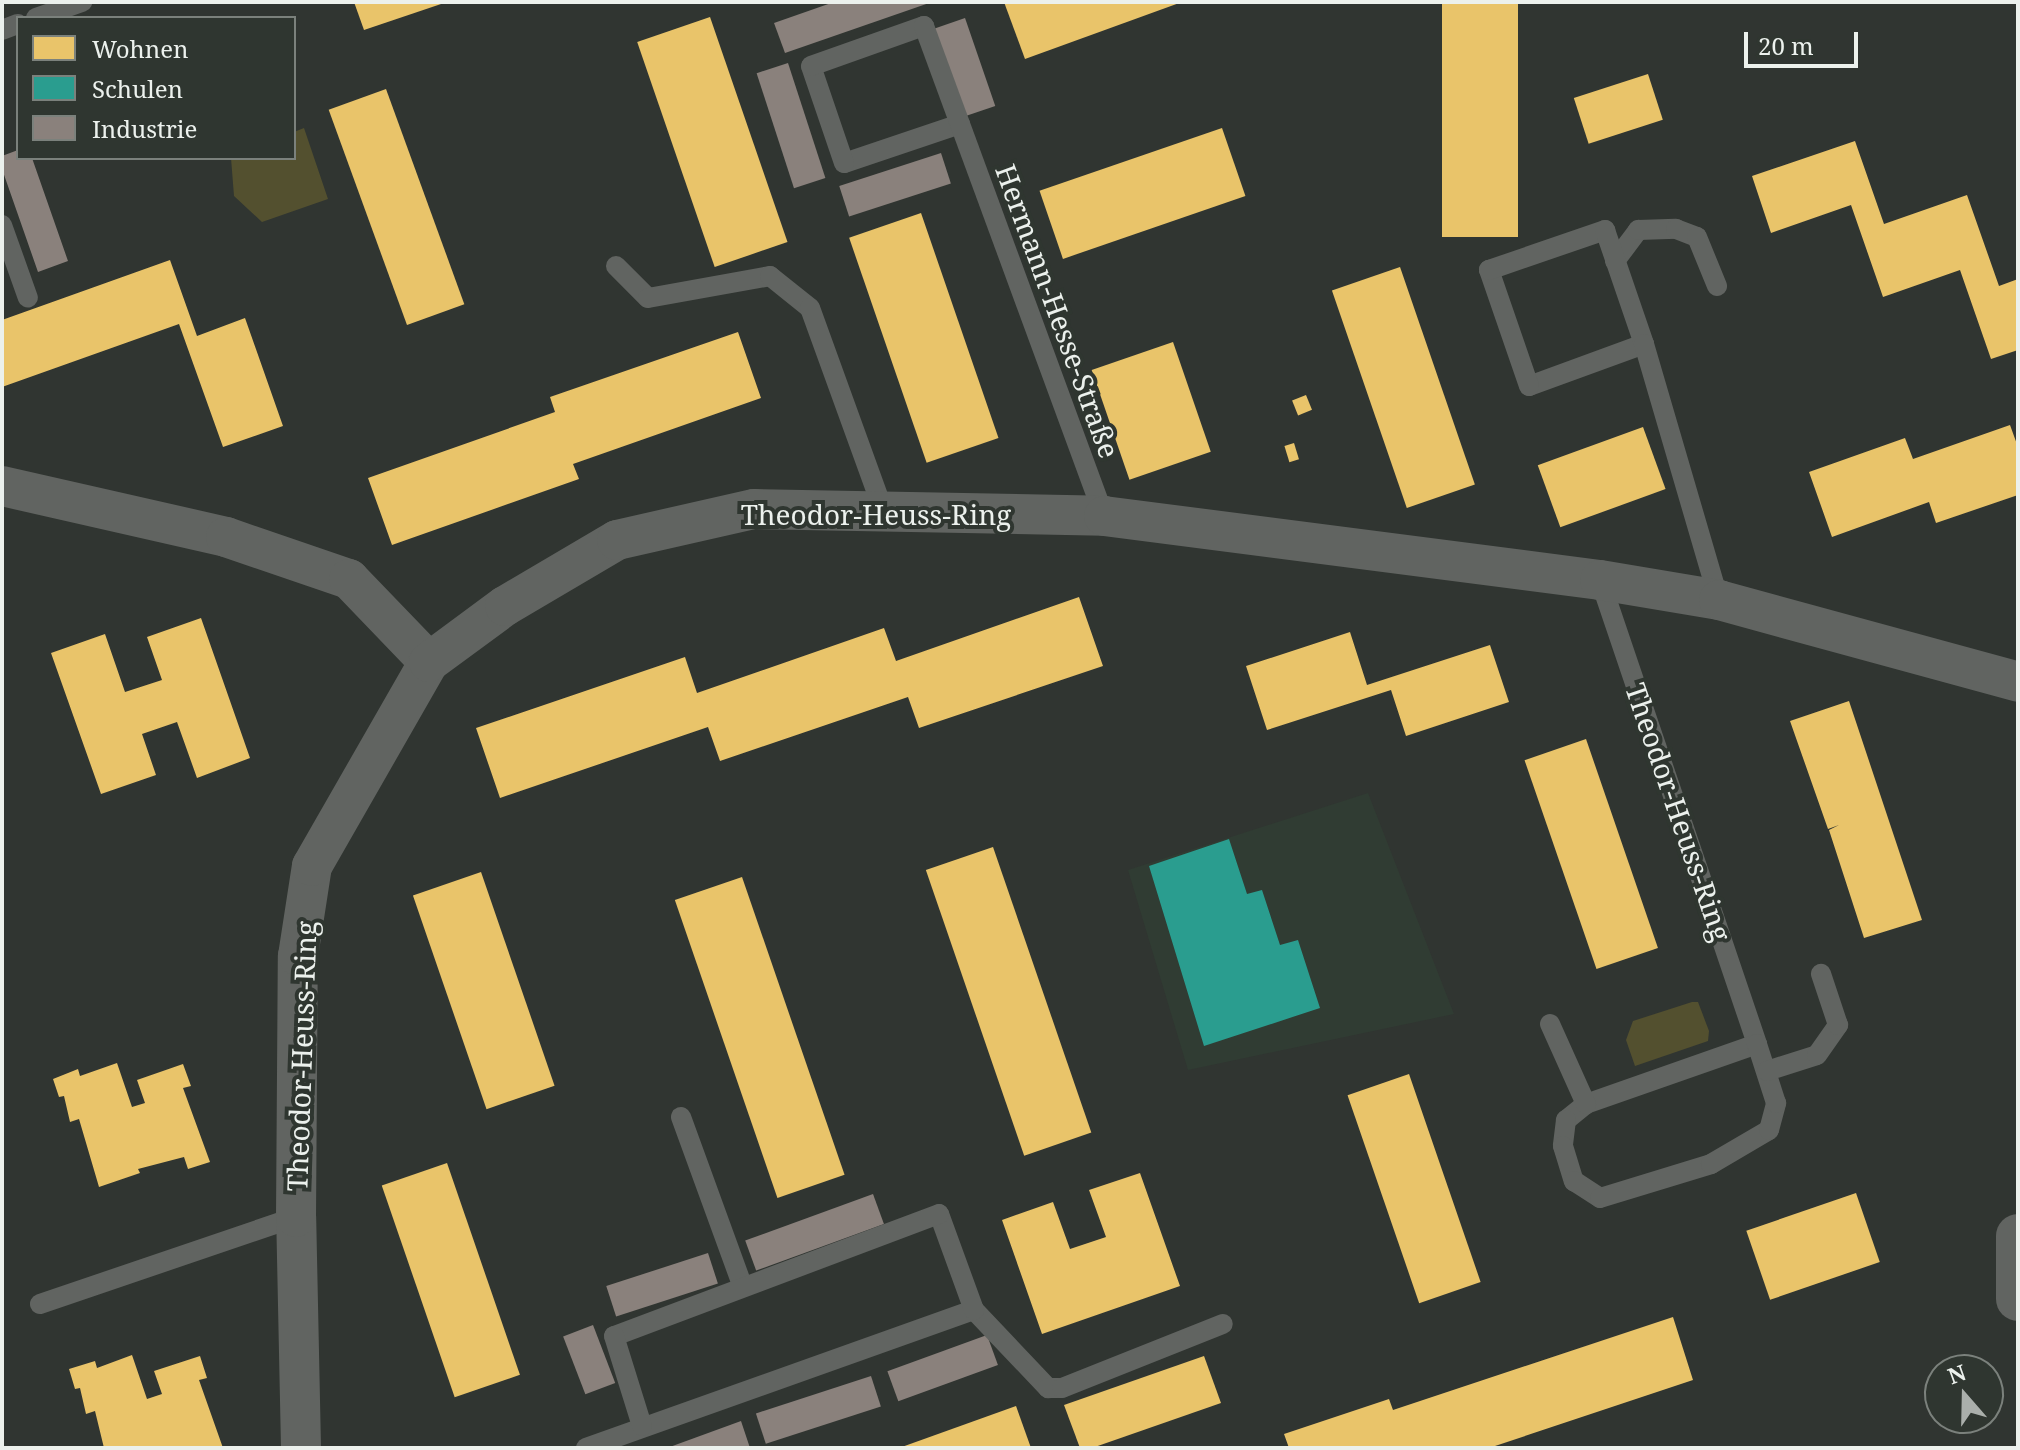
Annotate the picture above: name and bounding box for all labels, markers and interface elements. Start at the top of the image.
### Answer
legend [16,16,296,160]
scale bar [1748,16,1862,66]
text: 20 m [1758,29,1814,62]
text: Wohnen [92,32,189,65]
text: Schulen [92,72,183,105]
text: Industrie [92,112,197,145]
street label: Hermann-Hesse-Straße [989,160,1127,462]
street label: Theodor-Heuss-Ring [741,497,1011,531]
street label: Theodor-Heuss-Ring [1619,679,1739,945]
street label: Theodor-Heuss-Ring [279,920,323,1192]
north arrow [1924,1354,2004,1434]
text: N [1943,1356,1970,1390]

